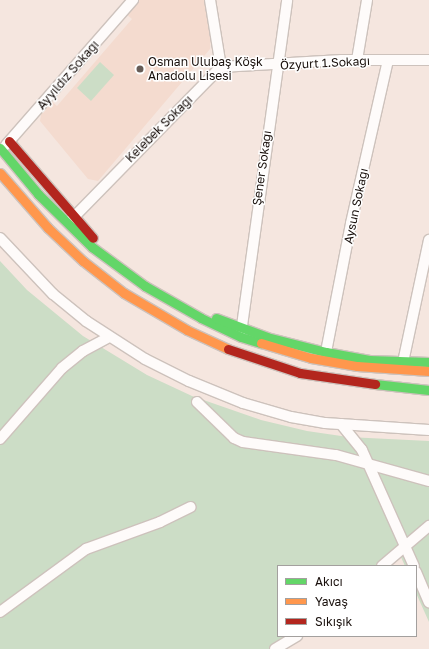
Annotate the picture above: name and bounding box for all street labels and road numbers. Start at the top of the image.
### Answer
street label: Ayyıldız Sokağı [34,38,102,112]
street label: Özyurt 1.Sokağı [280,53,370,73]
street label: Kelebek Sokağı [123,93,195,165]
street label: Şener Sokağı [250,130,274,206]
street label: Aysun Sokağı [341,167,371,245]

